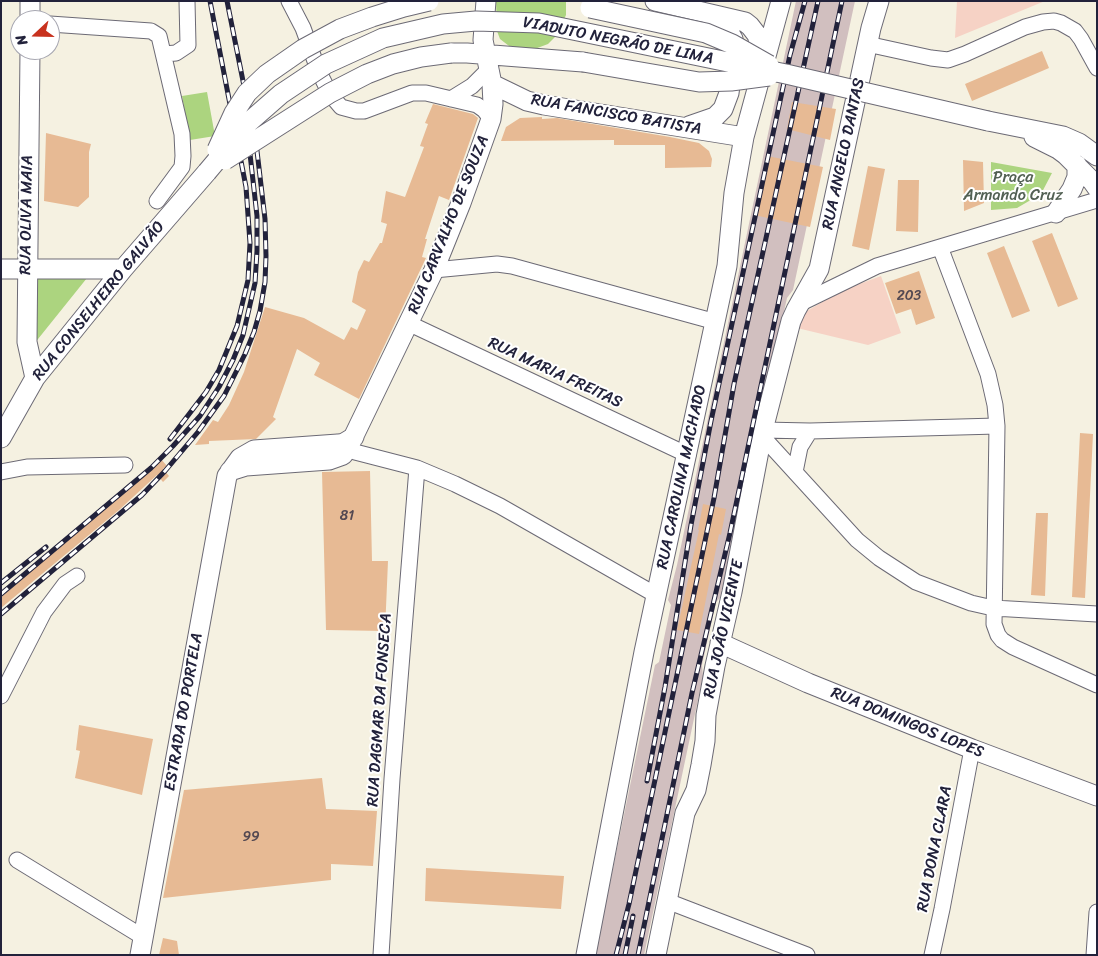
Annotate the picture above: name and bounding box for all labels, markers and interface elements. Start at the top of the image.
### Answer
north arrow [10,10,60,60]
street label: VIADUTO NEGRÃO DE LIMA [521,13,715,69]
text: N [8,31,35,49]
street label: RUA ANGELO DANTAS [819,77,869,231]
street label: RUA FANCISCO BATISTA [530,91,702,139]
street label: RUA CARVALHO DE SOUZA [404,133,494,317]
street label: RUA OLIVA MAIA [16,155,38,275]
park label: Praça Armando Cruz [963,168,1063,206]
street label: RUA CONSELHEIRO GALVÃO [29,218,169,384]
house number: 203 [897,288,921,304]
street label: RUA MARIA FREITAS [485,334,625,412]
street label: RUA CAROLINA MACHADO [653,383,711,571]
house number: 81 [340,508,354,524]
street label: RUA JOÃO VICENTE [700,558,748,700]
street label: RUA DAGMAR DA FONSECA [364,613,396,807]
street label: ESTRADA DO PORTELA [161,632,207,792]
street label: RUA DOMINGOS LOPES [828,684,986,762]
street label: RUA DONA CLARA [913,785,957,913]
house number: 99 [242,829,260,845]

